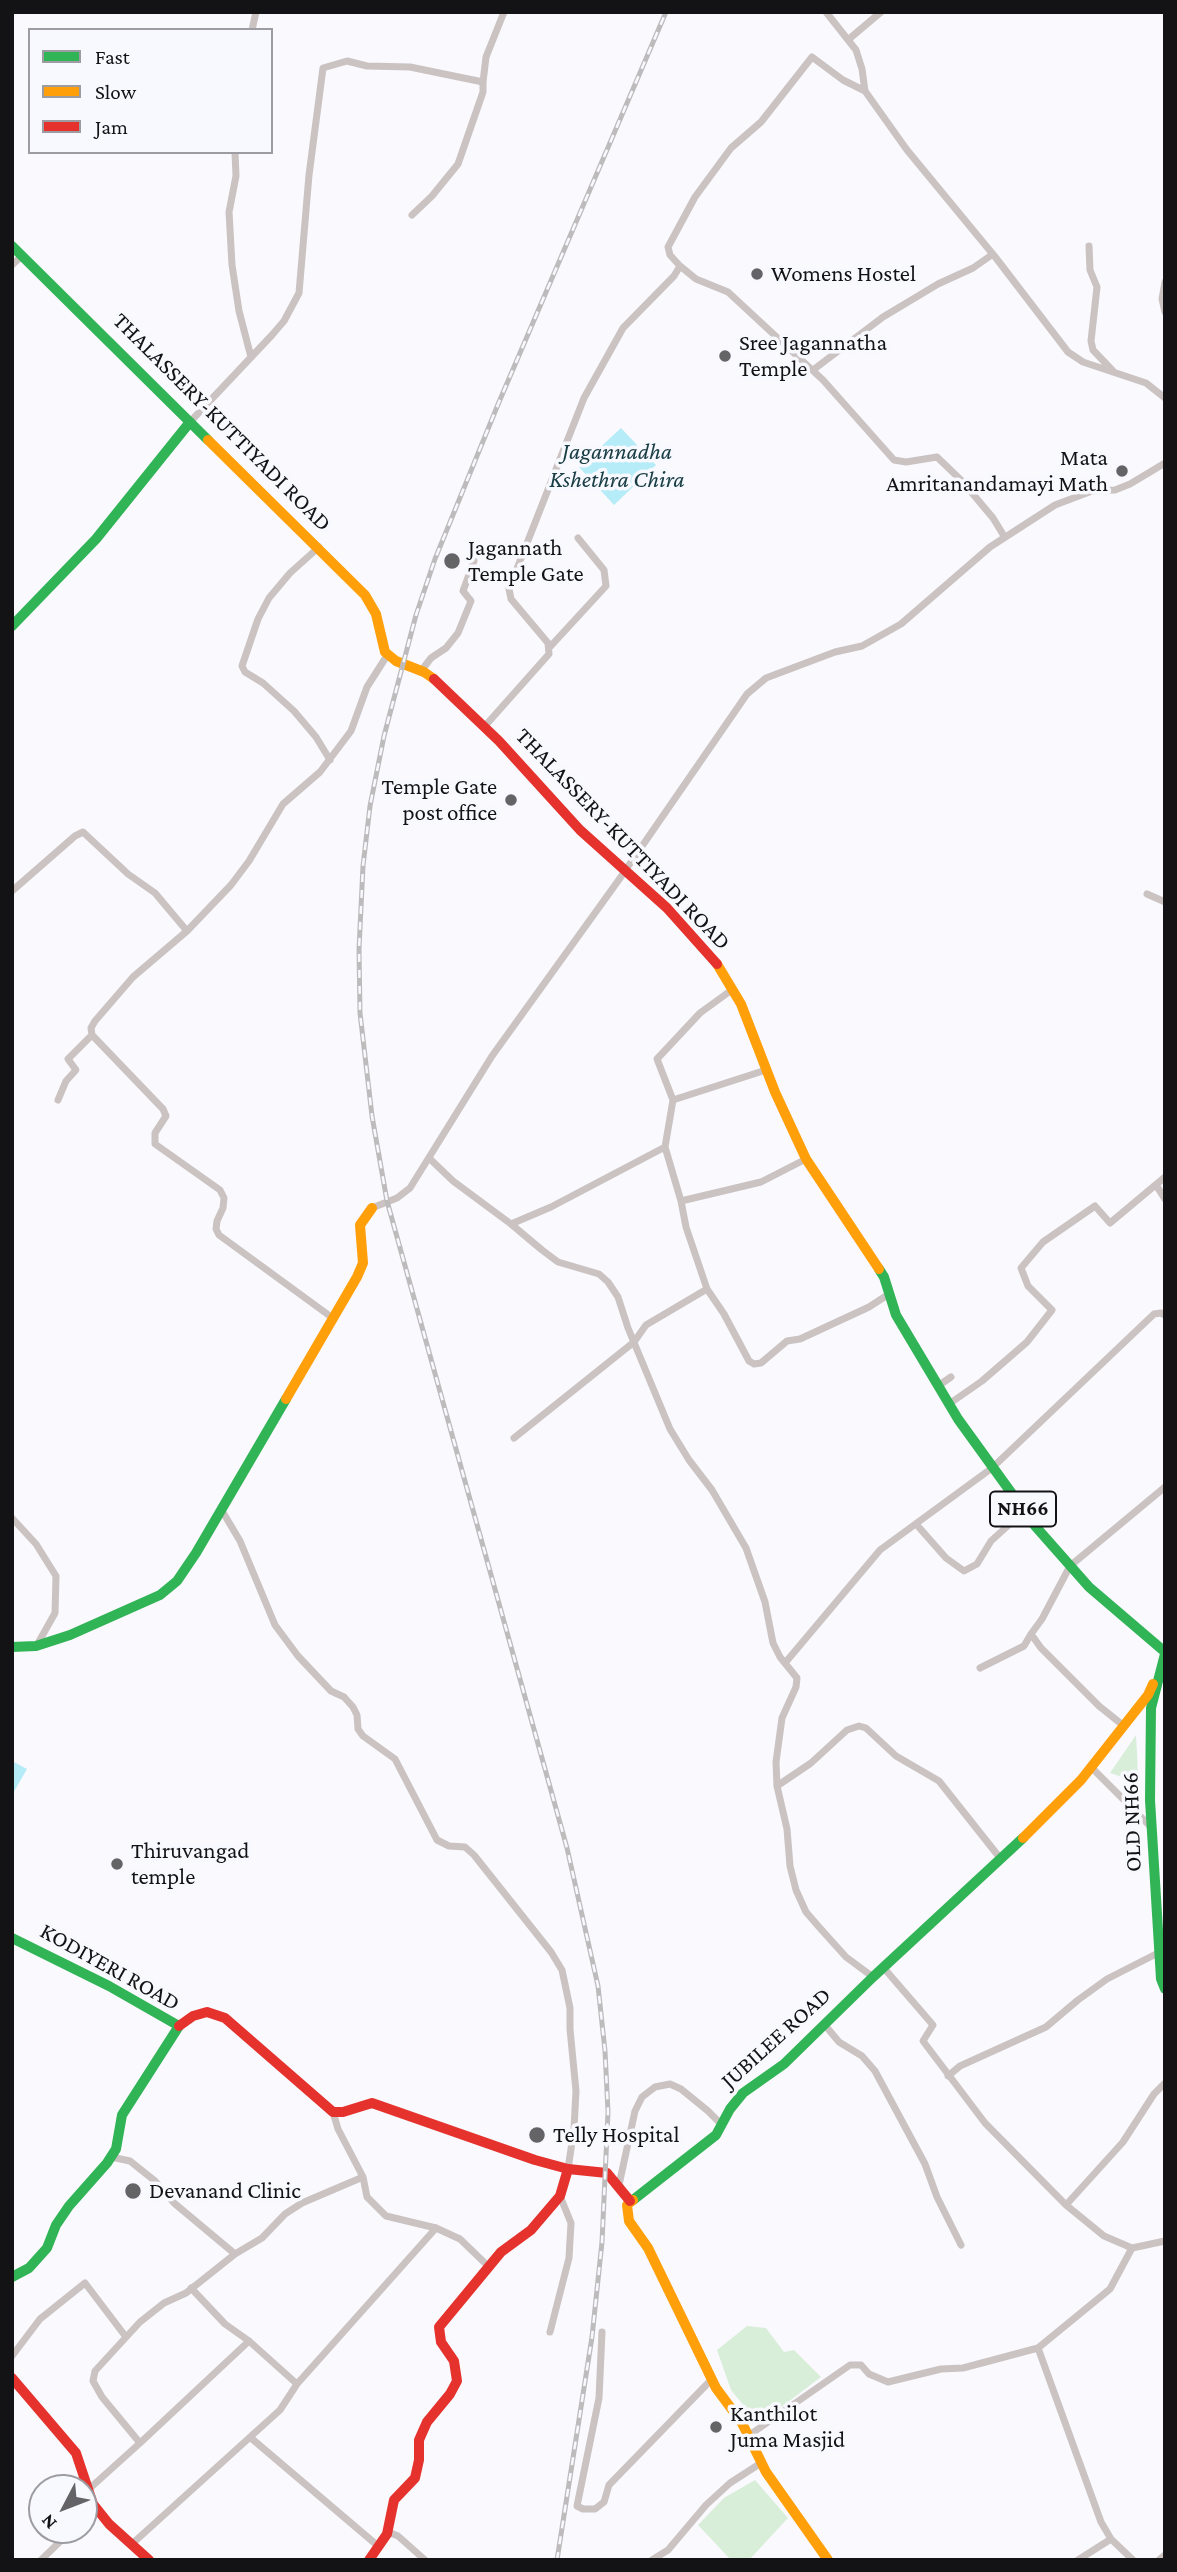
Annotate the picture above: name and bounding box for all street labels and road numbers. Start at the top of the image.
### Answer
street label: THALASSERY-KUTTIYADI ROAD [107,307,337,537]
street label: THALASSERY-KUTTIYADI ROAD [510,722,736,956]
road number: NH66 [990,1492,1056,1526]
street label: OLD NH66 [1116,1771,1148,1873]
street label: KODIYERI ROAD [35,1917,185,2017]
street label: JUBILEE ROAD [715,1981,837,2095]

